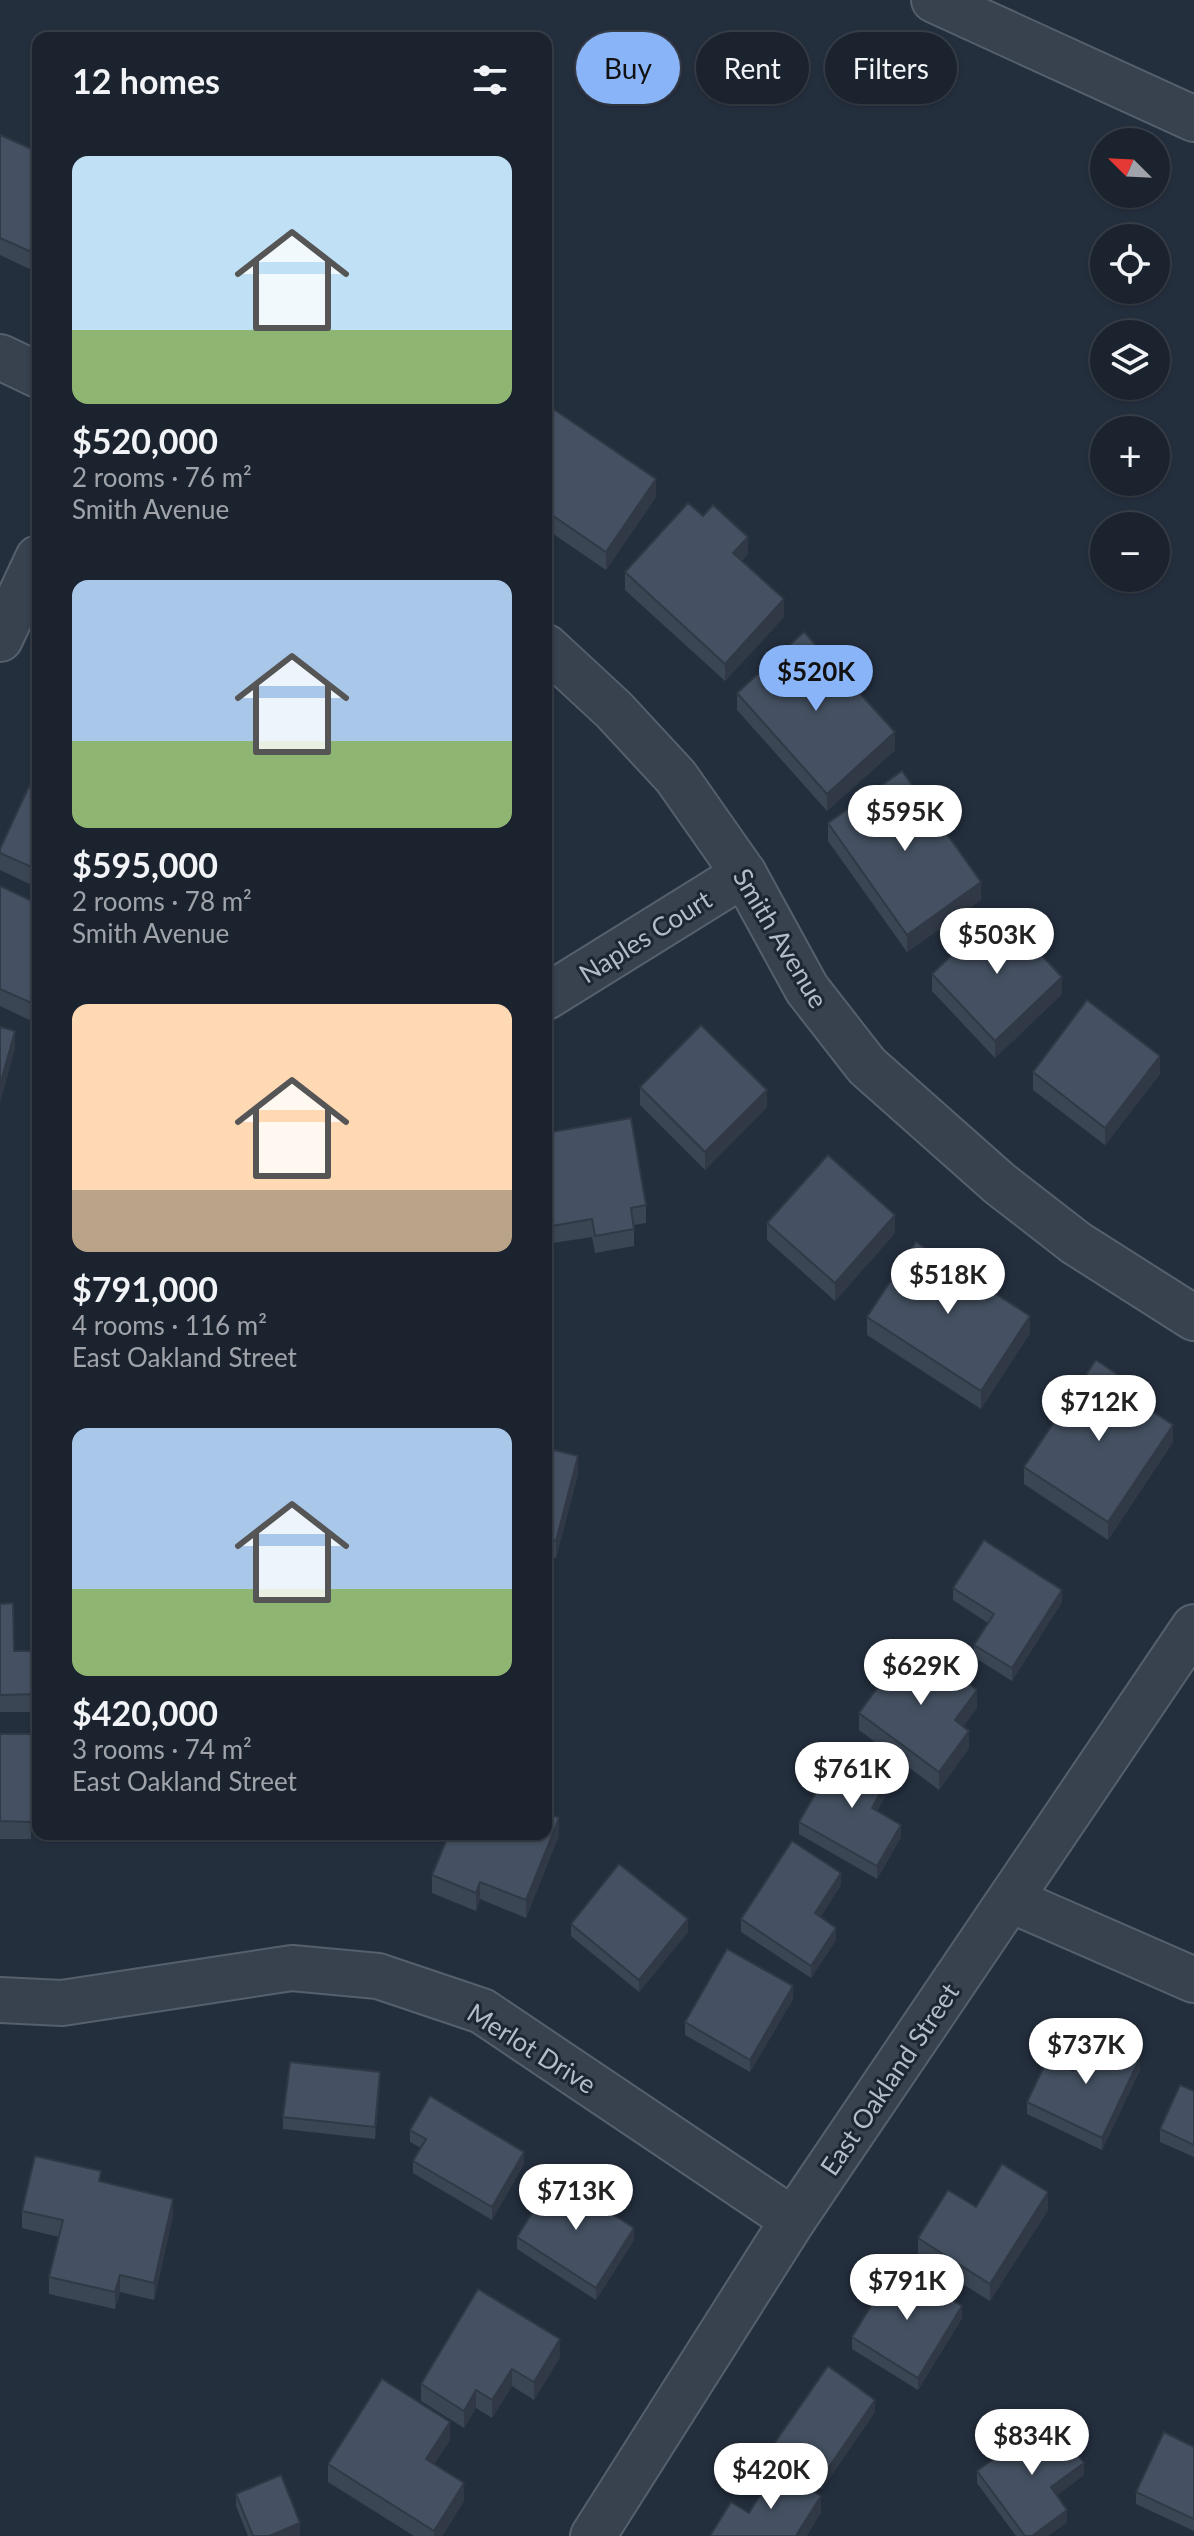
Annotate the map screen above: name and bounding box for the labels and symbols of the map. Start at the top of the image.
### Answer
north arrow [1090,128,1170,208]
pin: $520K [760,645,872,713]
pin: $595K [849,785,961,853]
street label: Smith Avenue [727,862,835,1014]
street label: Naples Court [573,882,718,989]
pin: $503K [941,908,1053,976]
pin: $518K [892,1248,1004,1316]
pin: $712K [1043,1375,1155,1443]
pin: $629K [865,1639,977,1707]
pin: $761K [796,1742,908,1810]
street label: East Oakland Street [813,1976,966,2181]
street label: Merlot Drive [462,1996,602,2100]
pin: $737K [1030,2018,1142,2086]
pin: $713K [520,2164,632,2232]
pin: $791K [851,2254,963,2322]
pin: $834K [976,2409,1088,2477]
pin: $420K [715,2443,827,2511]

